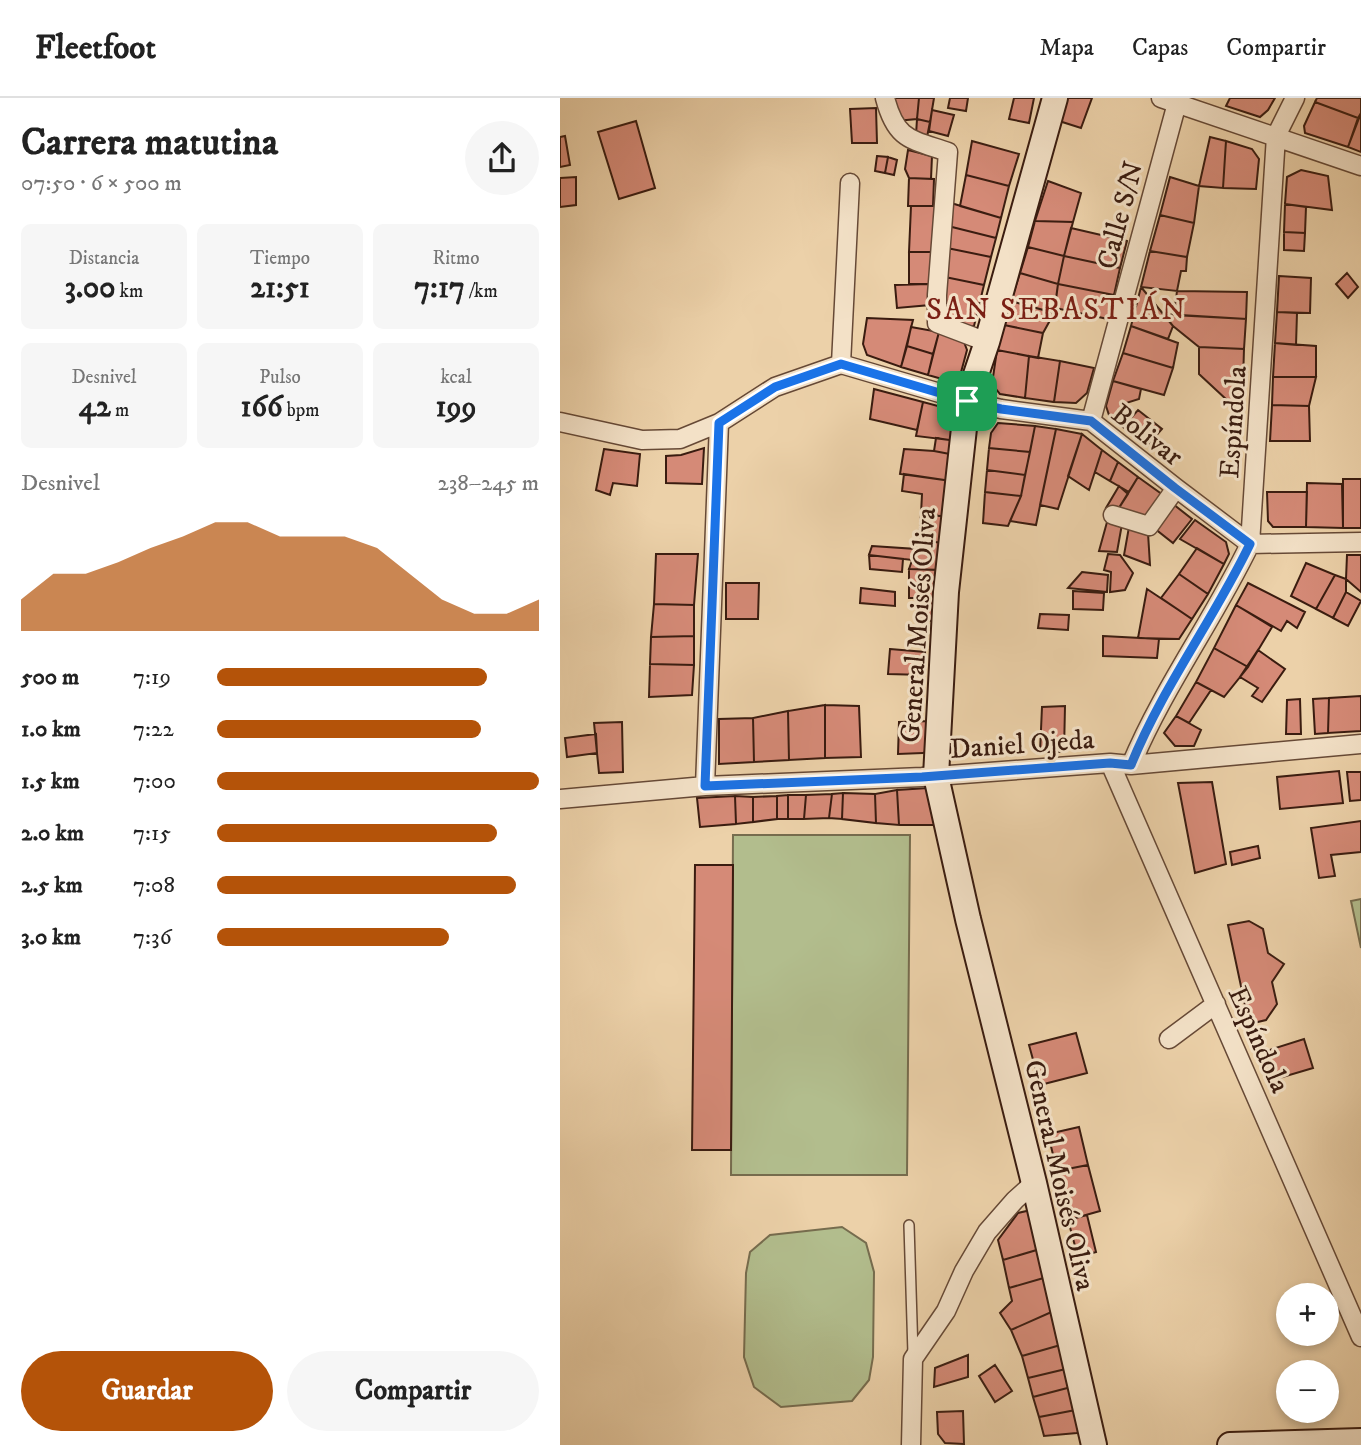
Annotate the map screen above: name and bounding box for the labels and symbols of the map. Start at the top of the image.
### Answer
street label: Calle S/N [1089,158,1152,273]
district label: SAN SEBASTIÁN [926,290,1188,329]
street label: Espíndola [1212,365,1255,480]
pin [937,371,997,431]
street label: Bolivar [1104,396,1190,474]
street label: General Moisés Oliva [893,506,944,744]
street label: Daniel Ojeda [949,722,1096,767]
street label: Espíndola [1220,981,1298,1098]
street label: General Moisés Oliva [1016,1057,1103,1294]

